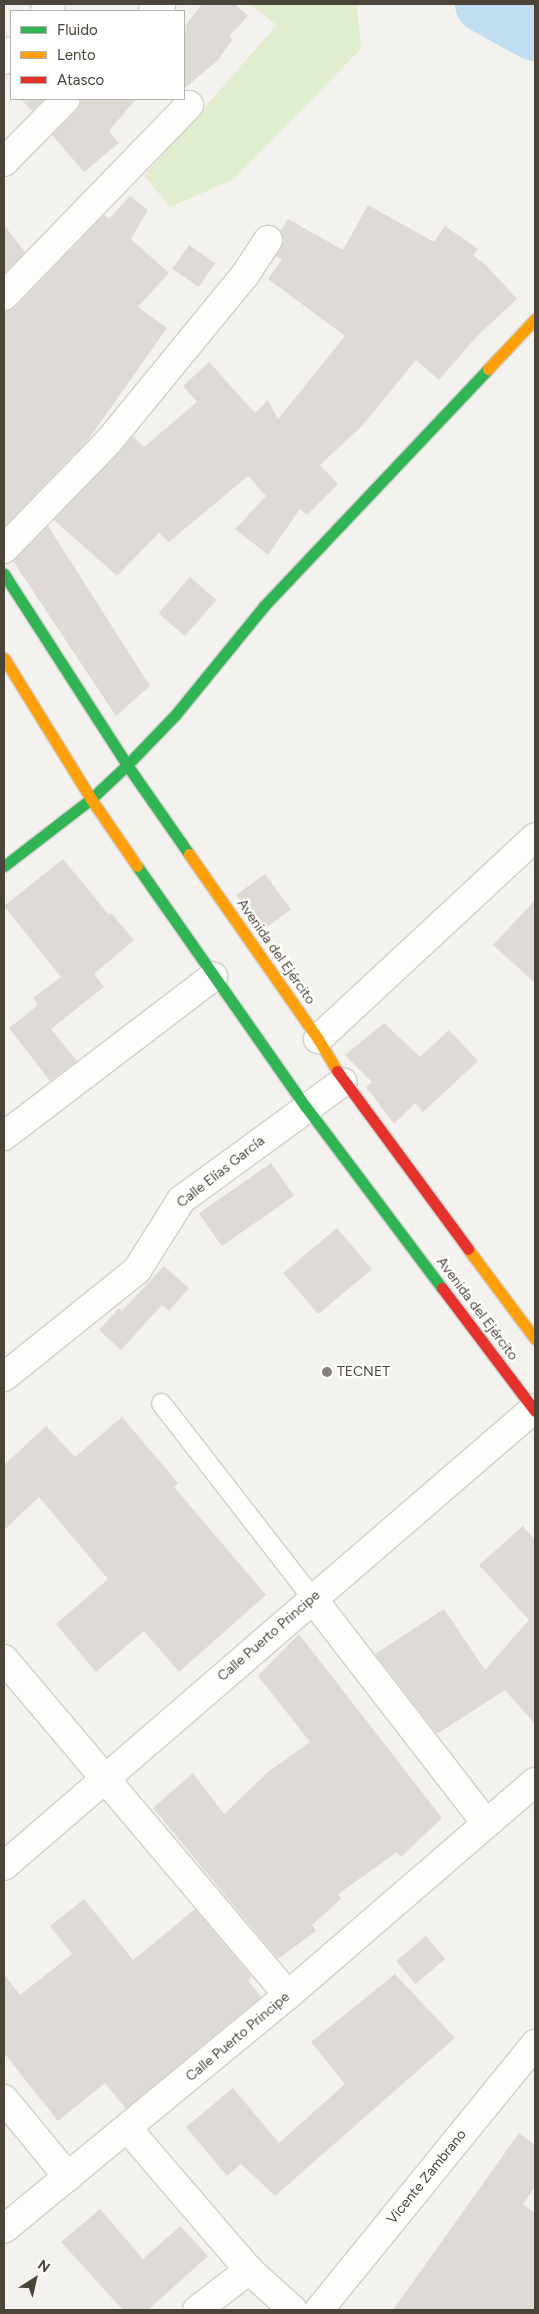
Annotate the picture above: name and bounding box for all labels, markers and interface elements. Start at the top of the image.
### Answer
legend [10,10,185,100]
text: Fluido [57,21,98,39]
text: Lento [57,46,96,64]
text: Atasco [57,71,104,89]
street label: Avenida del Ejército [233,896,319,1008]
street label: Calle Elías García [174,1133,268,1211]
street label: Avenida del Ejército [433,1254,521,1364]
place label: TECNET [337,1364,390,1380]
marker: TECNET [321,1366,333,1378]
street label: Calle Puerto Principe [214,1587,324,1685]
street label: Calle Puerto Principe [183,1989,293,2085]
street label: Vicente Zambrano [384,2126,470,2228]
north arrow [10,2254,60,2304]
text: N [35,2256,53,2276]

